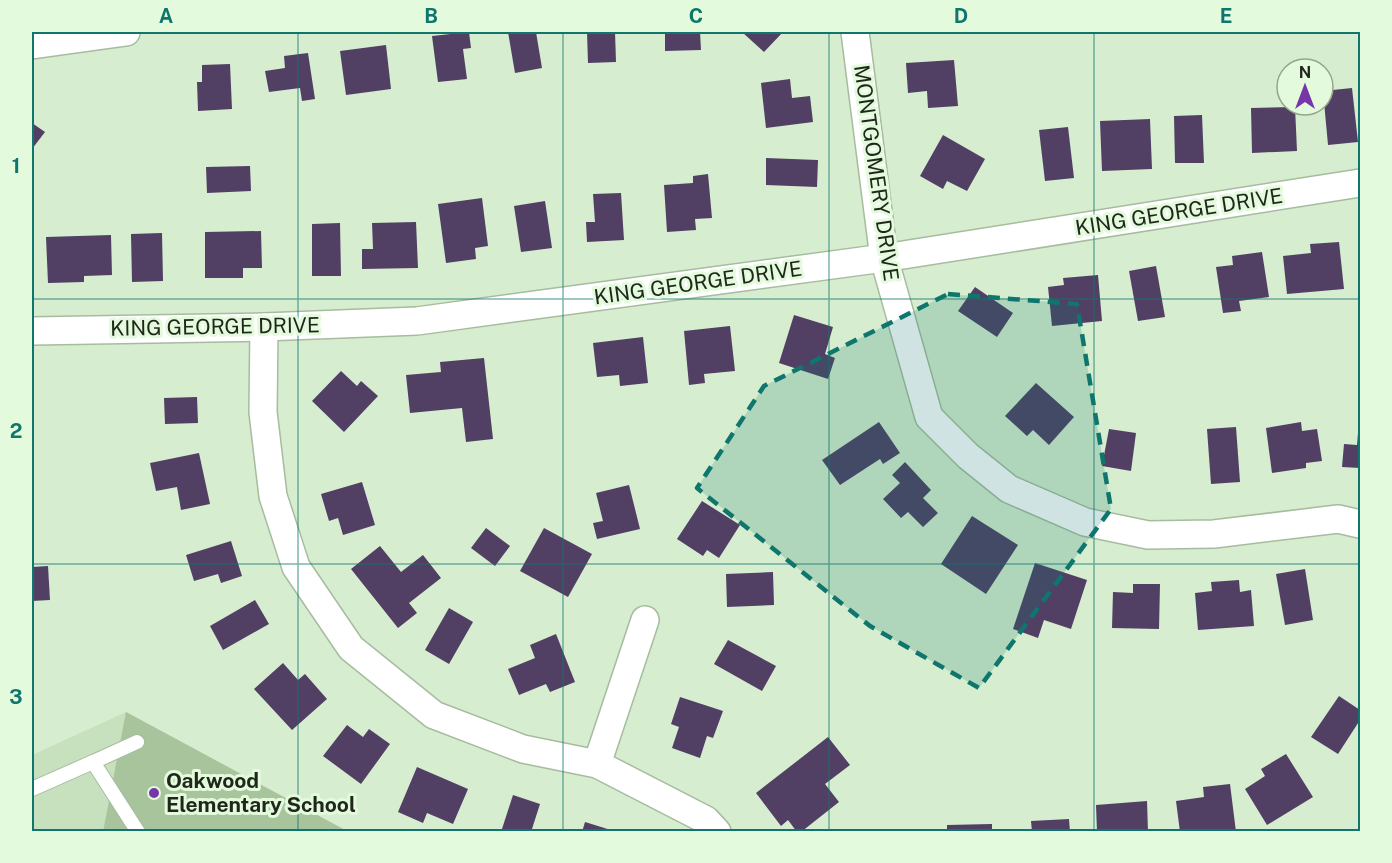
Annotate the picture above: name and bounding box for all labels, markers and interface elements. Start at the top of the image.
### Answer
text: A [159,4,173,28]
text: B [424,4,438,28]
text: C [689,4,703,28]
text: D [954,4,968,28]
text: E [1220,4,1232,28]
north arrow [1275,57,1335,117]
street label: MONTGOMERY DRIVE [849,63,904,283]
text: N [1299,63,1311,82]
text: 1 [12,154,20,178]
street label: KING GEORGE DRIVE [1073,183,1284,240]
street label: KING GEORGE DRIVE [592,256,804,309]
street label: KING GEORGE DRIVE [110,312,320,341]
text: 2 [10,419,22,443]
text: 3 [9,685,23,709]
place label: Oakwood Elementary School [166,768,356,817]
marker: Oakwood Elementary School [147,786,161,800]

